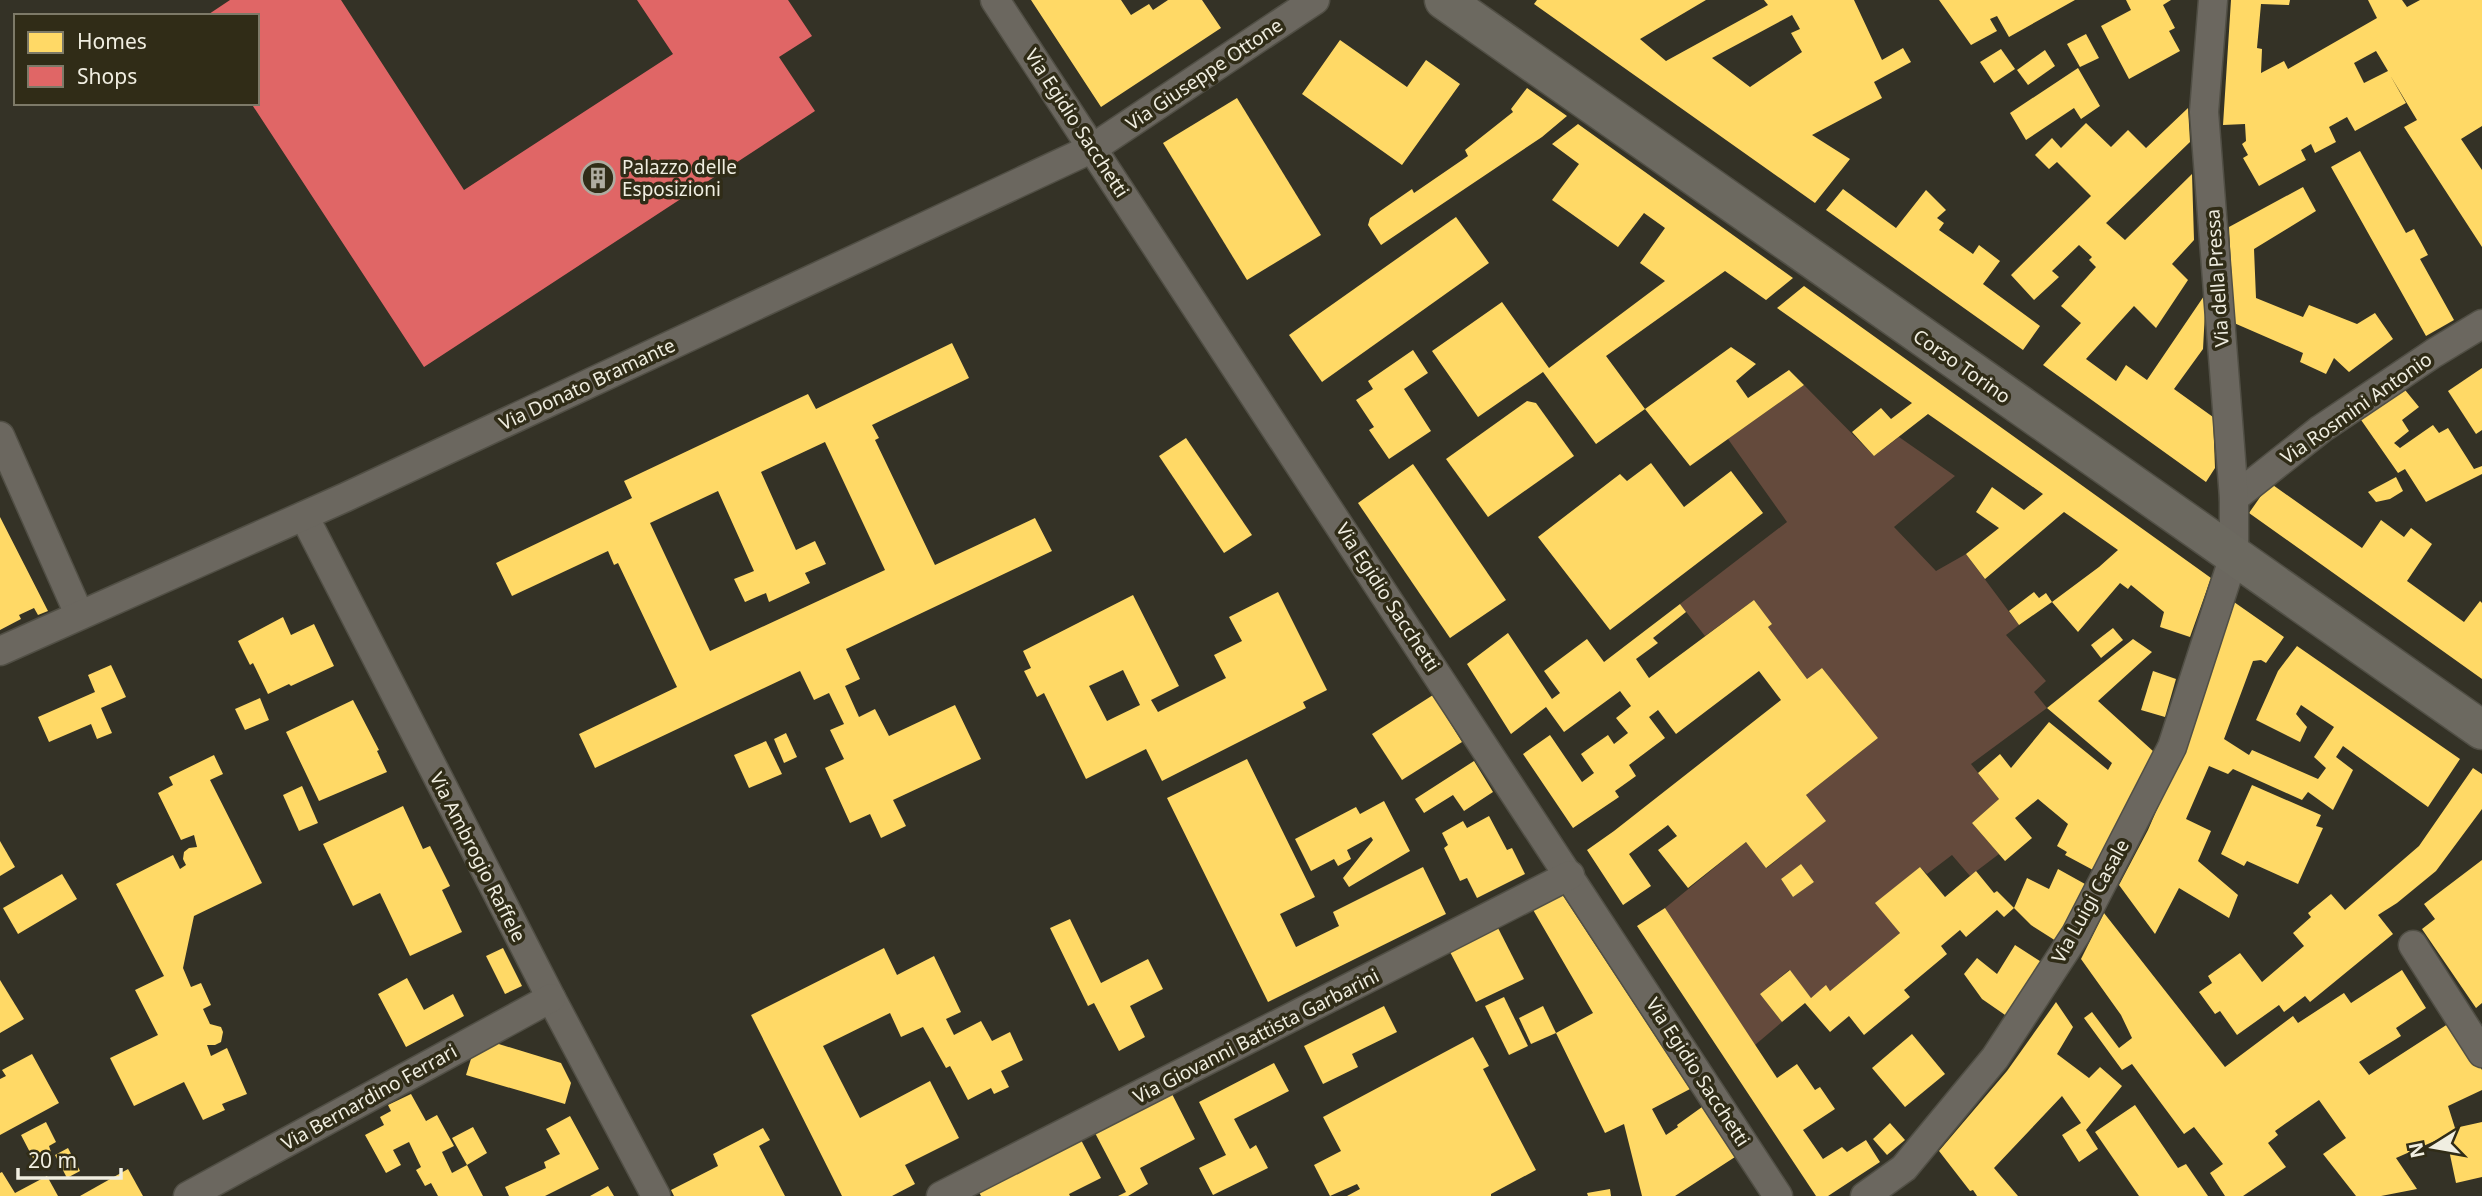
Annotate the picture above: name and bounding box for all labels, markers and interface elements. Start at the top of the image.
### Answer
street label: Via Giuseppe Ottone [1121,12,1287,136]
legend [14,14,259,105]
text: Homes [77,27,147,55]
street label: Via Egidio Sacchetti [1019,44,1135,202]
text: Shops [77,62,137,90]
place label: Palazzo delle Esposizioni [622,154,737,202]
building icon: Palazzo delle Esposizioni [579,159,617,197]
street label: Via della Pressa [2199,208,2235,348]
street label: Corso Torino [1908,323,2016,409]
street label: Via Donato Bramante [495,332,679,436]
street label: Via Rosmini Antonio [2275,346,2437,470]
street label: Via Egidio Sacchetti [1330,518,1446,676]
street label: Via Ambrogio Raffele [424,768,532,946]
street label: Via Luigi Casale [2045,834,2135,968]
street label: Via Giovanni Battista Garbarini [1129,963,1383,1109]
street label: Via Egidio Sacchetti [1640,993,1756,1151]
street label: Via Bernardino Ferrari [277,1038,461,1156]
north arrow [2398,1112,2468,1182]
scale bar [18,1136,121,1180]
text: N [2402,1140,2431,1160]
text: 20 m [28,1146,77,1174]

